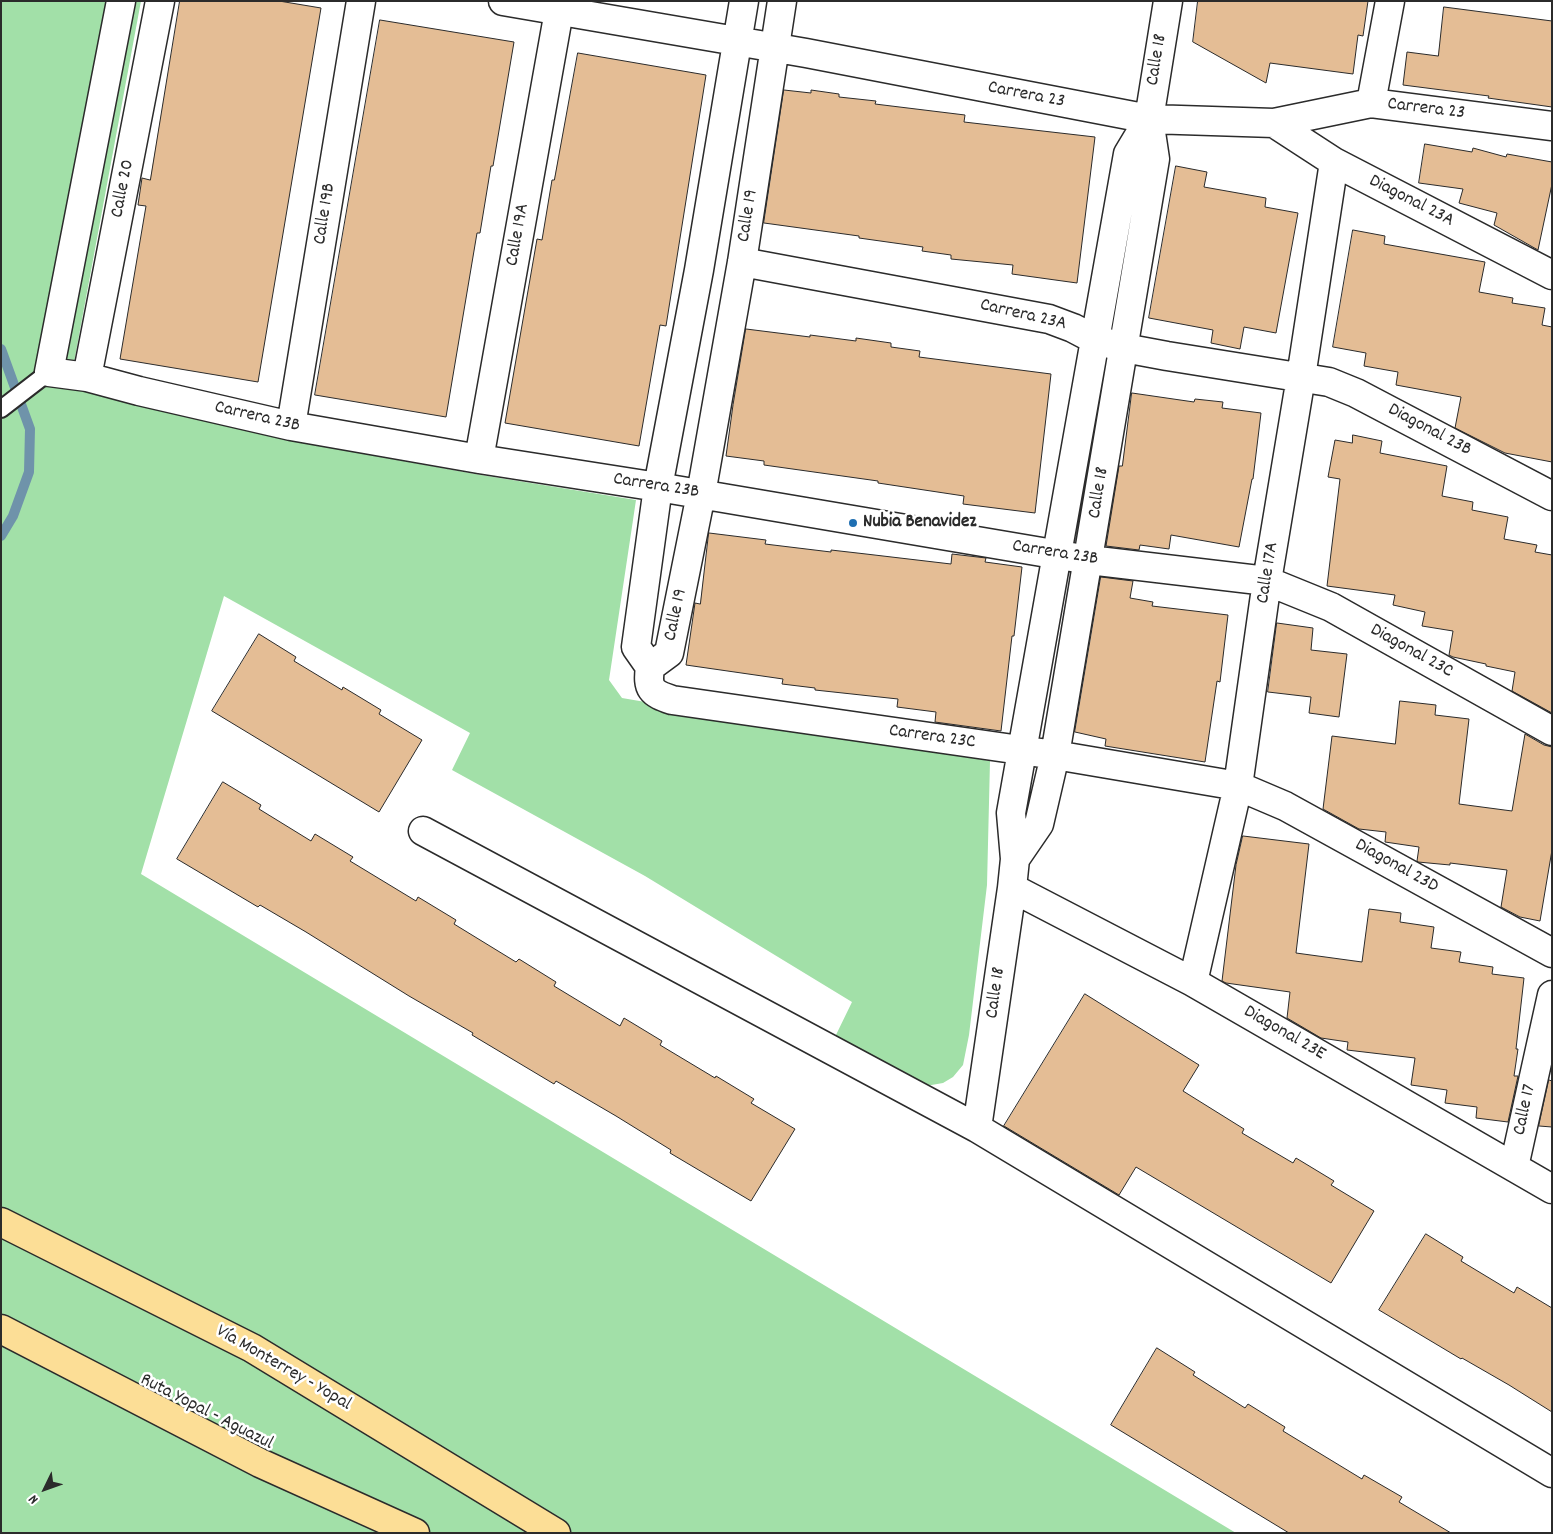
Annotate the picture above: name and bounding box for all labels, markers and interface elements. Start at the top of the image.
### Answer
street label: Calle 18 [1143,33,1173,87]
street label: Carrera 23 [986,77,1066,115]
street label: Carrera 23 [1386,94,1466,126]
street label: Calle 20 [107,158,141,220]
street label: Diagonal 23A [1365,171,1457,233]
street label: Calle 19B [310,182,342,246]
street label: Calle 19 [734,188,764,244]
street label: Calle 19A [502,202,536,268]
street label: Carrera 23A [977,295,1069,337]
street label: Carrera 23B [212,397,302,439]
street label: Diagonal 23B [1383,400,1475,462]
street label: Calle 18 [1085,466,1115,520]
street label: Carrera 23B [611,469,701,505]
place label: Nubia Benavidez [863,512,976,534]
marker: Nubia Benavidez [847,517,859,529]
street label: Carrera 23B [1010,536,1100,572]
street label: Calle 17A [1253,541,1285,605]
street label: Calle 19 [660,587,694,643]
street label: Diagonal 23C [1365,620,1457,684]
street label: Carrera 23C [887,721,977,755]
street label: Diagonal 23D [1350,835,1442,899]
street label: Calle 18 [982,966,1012,1020]
street label: Diagonal 23E [1239,1001,1329,1067]
street label: Calle 17 [1509,1082,1543,1138]
street label: Vía Monterrey - Yopal [211,1321,355,1417]
street label: Ruta Yopal - Aguazul [136,1370,276,1456]
north arrow [20,1464,70,1514]
text: N [24,1490,44,1508]

